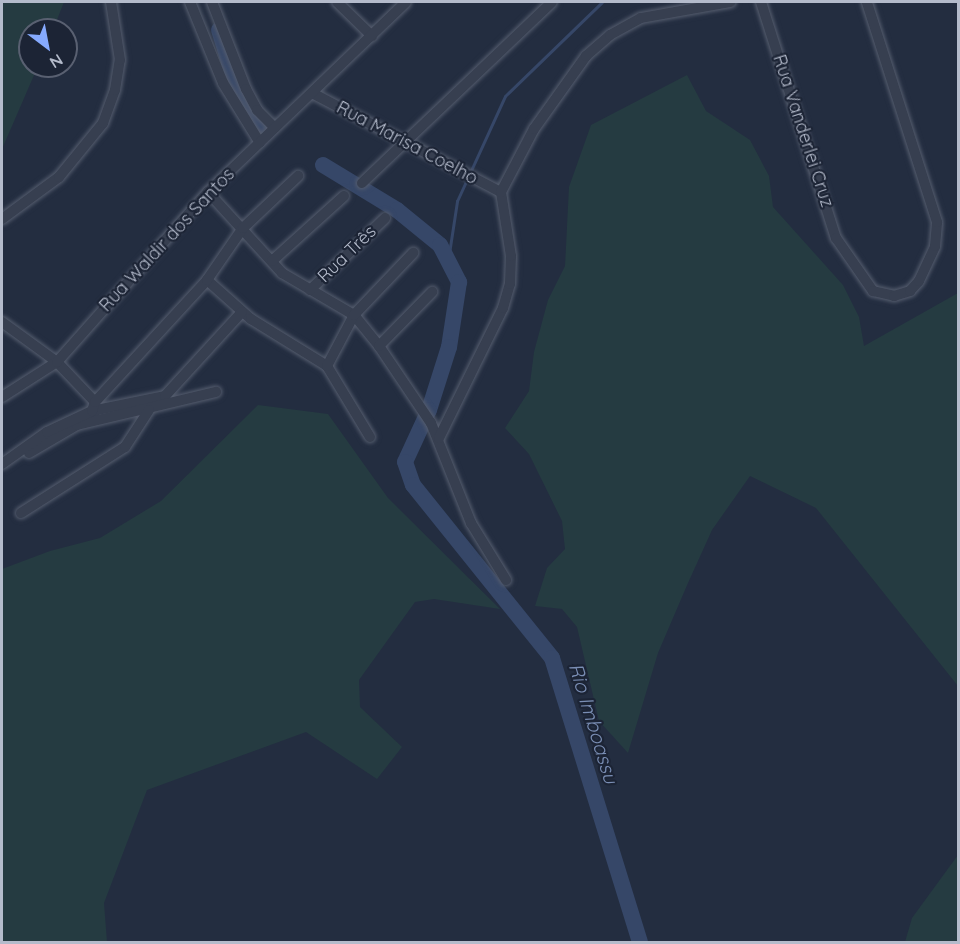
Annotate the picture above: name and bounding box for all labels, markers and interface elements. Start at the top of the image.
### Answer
north arrow [18,18,78,78]
text: N [46,50,67,73]
street label: Rua Vanderlei Cruz [768,52,838,210]
street label: Rua Marisa Coelho [333,97,481,189]
street label: Rua Waldir dos Santos [95,164,239,316]
street label: Rua Três [313,221,381,287]
water label: Rio Imboassu [564,660,624,786]

